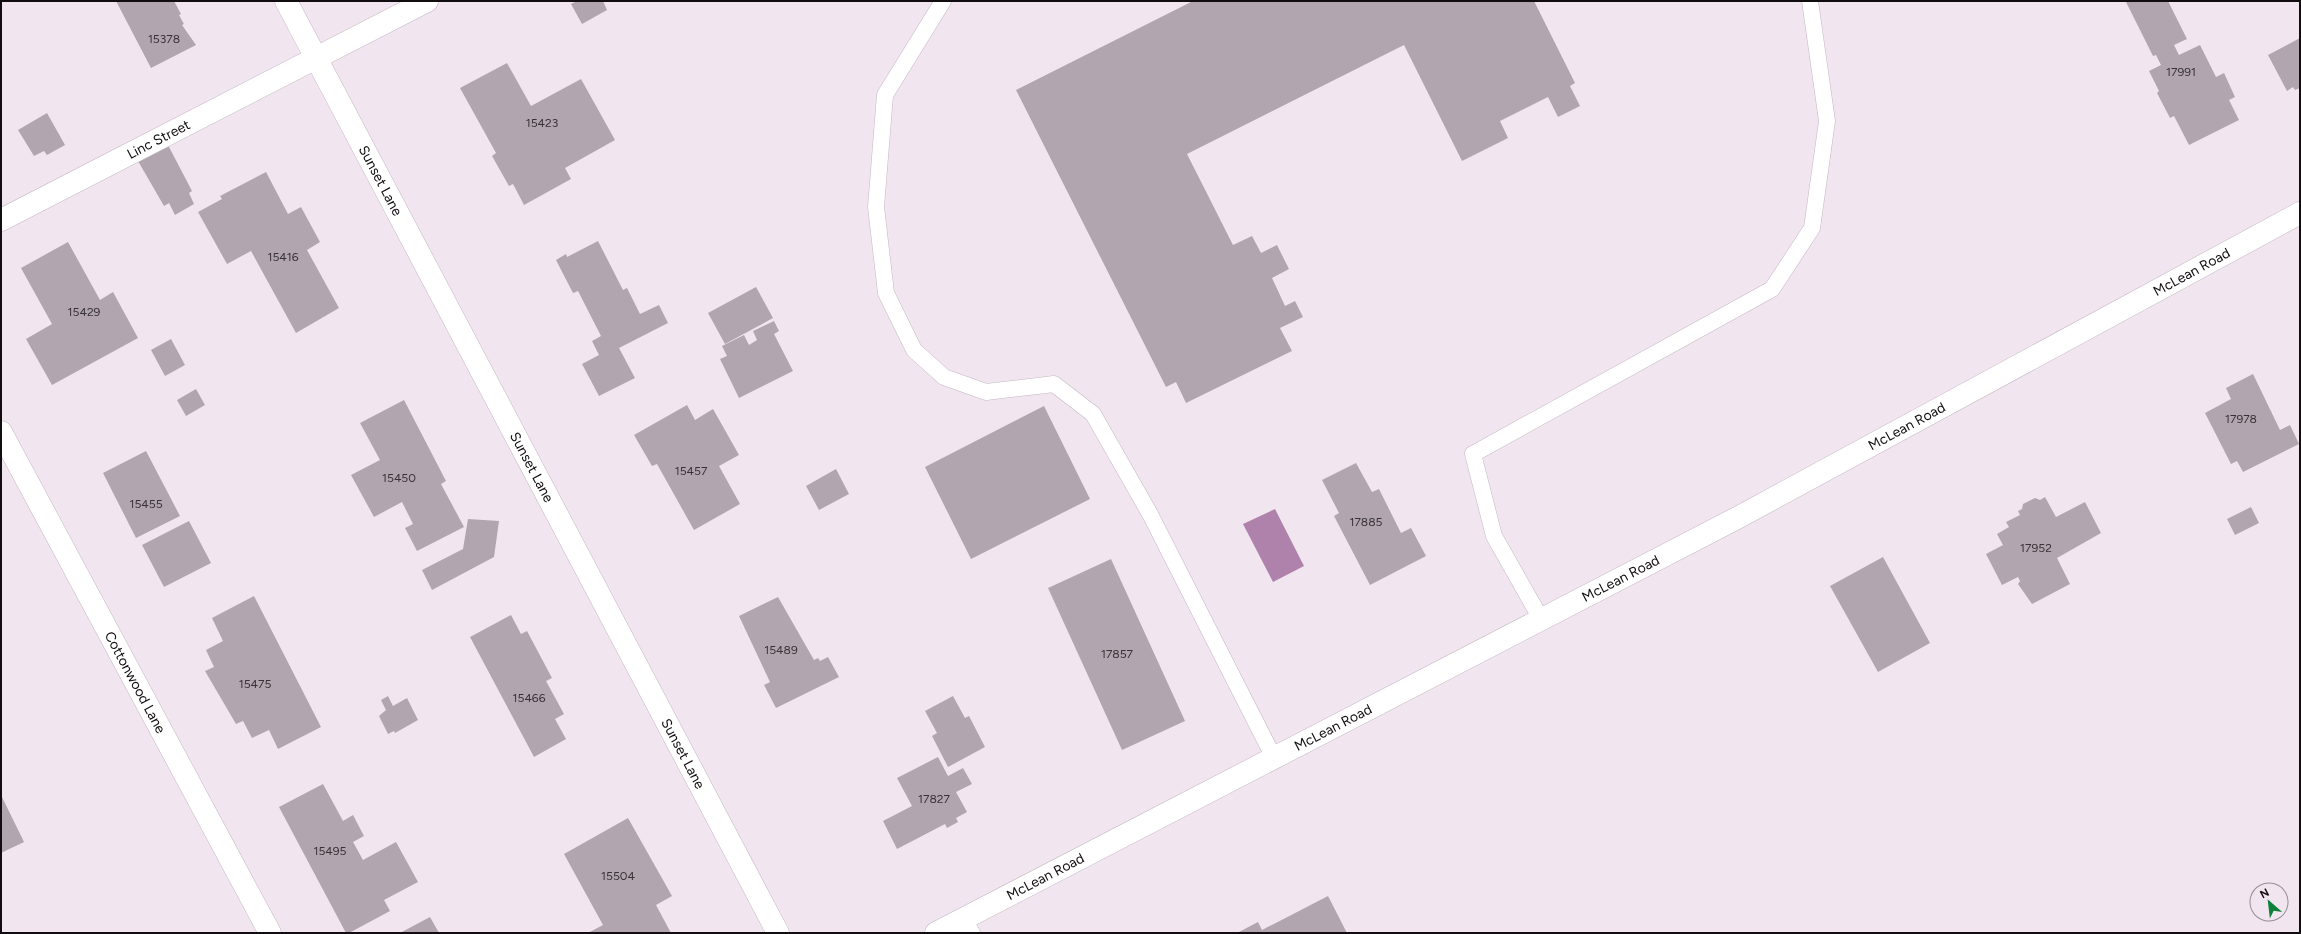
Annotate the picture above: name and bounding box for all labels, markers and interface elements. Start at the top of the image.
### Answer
house number: 15378 [148,32,180,46]
house number: 17991 [2166,65,2196,79]
street label: Linc Street [124,116,193,163]
house number: 15423 [526,116,558,130]
street label: Sunset Lane [355,143,406,219]
street label: McLean Road [2150,245,2233,300]
house number: 15416 [267,250,299,264]
house number: 15429 [68,305,101,319]
street label: McLean Road [1865,399,1948,454]
house number: 17978 [2225,412,2257,426]
street label: Sunset Lane [506,429,557,506]
house number: 15457 [675,464,708,478]
house number: 15450 [382,471,416,485]
house number: 15455 [129,497,163,511]
house number: 17885 [1349,515,1383,529]
house number: 17952 [2020,541,2052,555]
street label: McLean Road [1579,552,1662,606]
street label: Cottonwood Lane [101,629,169,737]
house number: 15489 [764,643,798,657]
house number: 17857 [1101,647,1134,661]
house number: 15475 [239,677,271,691]
house number: 15466 [513,691,546,705]
street label: McLean Road [1291,701,1375,755]
street label: Sunset Lane [657,716,709,792]
house number: 17827 [918,792,951,806]
house number: 15495 [313,844,347,858]
street label: McLean Road [1004,850,1087,904]
house number: 15504 [601,869,635,883]
north arrow [2249,882,2289,922]
text: N [2258,886,2271,901]

